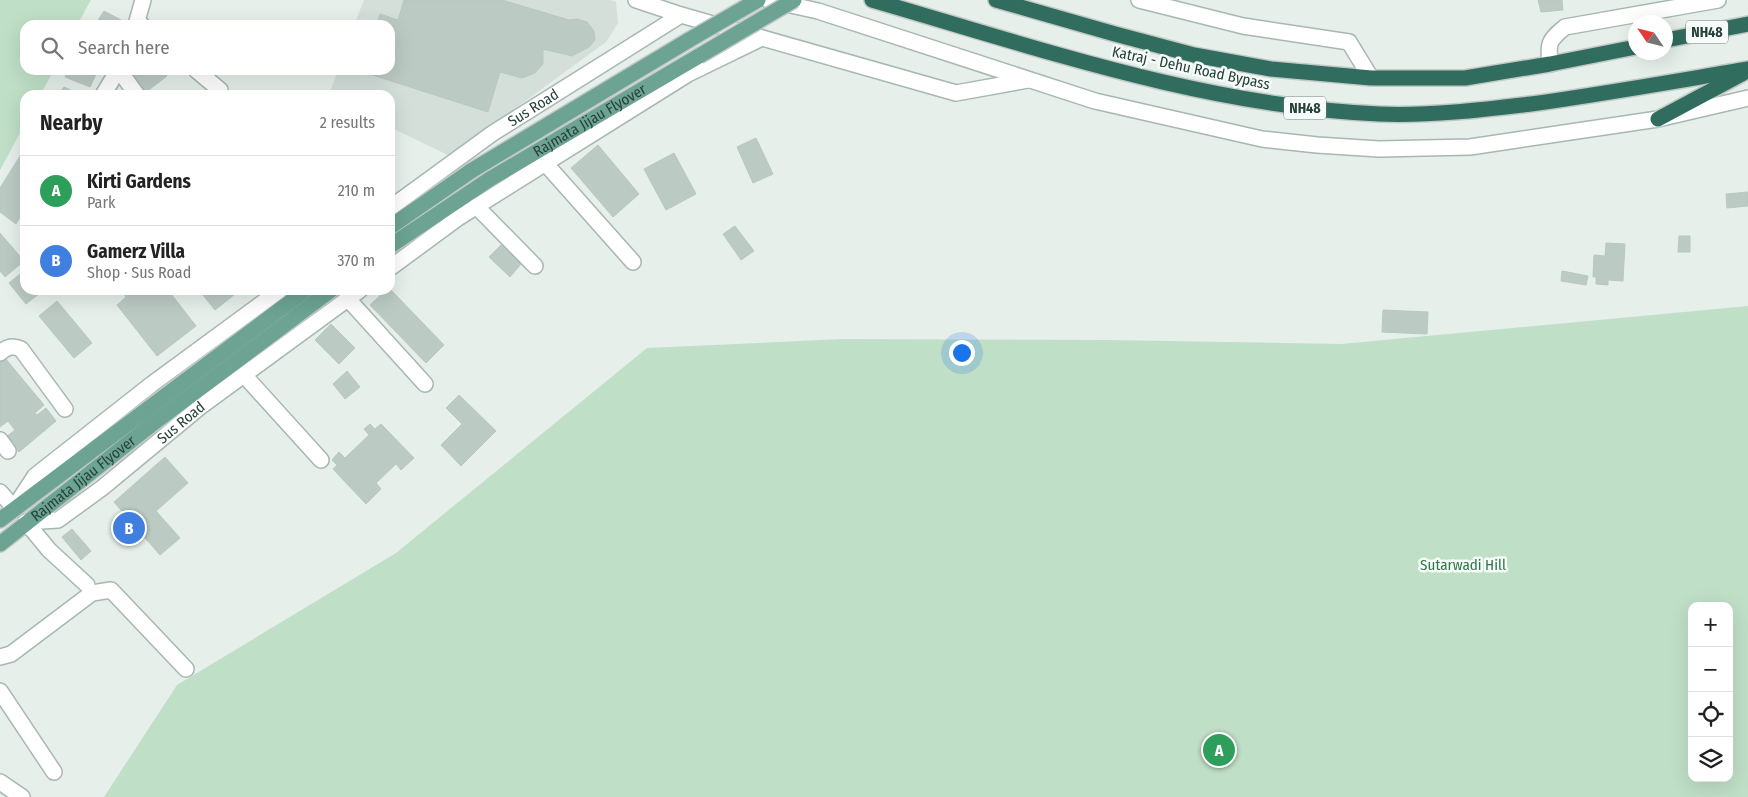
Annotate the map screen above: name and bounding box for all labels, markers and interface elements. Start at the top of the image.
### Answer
north arrow [1628,15,1673,60]
search box [20,20,395,75]
road number: NH48 [1686,21,1728,44]
icon: search [38,34,66,62]
text: Search here [78,36,170,59]
street label: Katraj - Dehu Road Bypass [1110,42,1272,94]
street label: Rajmata Jijau Flyover [530,80,650,161]
street label: Sus Road [505,85,562,130]
road number: NH48 [1284,96,1326,120]
text: Nearby [40,110,102,136]
text: 2 results [320,113,375,132]
text: Kirti Gardens [87,170,191,193]
text: A [52,181,60,200]
text: 210 m [338,181,375,200]
text: Park [87,193,115,212]
text: Gamerz Villa [87,240,185,263]
text: B [52,251,60,270]
text: 370 m [337,251,375,270]
text: Shop · Sus Road [87,263,191,282]
your location [949,340,975,366]
street label: Sus Road [154,398,208,448]
street label: Rajmata Jijau Flyover [27,431,140,525]
pin: B [113,509,145,547]
park label: Sutarwadi Hill [1420,556,1506,574]
map controls [1688,602,1733,782]
button: + [1688,602,1733,647]
button: − [1688,647,1733,692]
button: locate [1688,692,1733,737]
pin: A [1203,731,1235,769]
button: layers [1688,737,1733,782]

